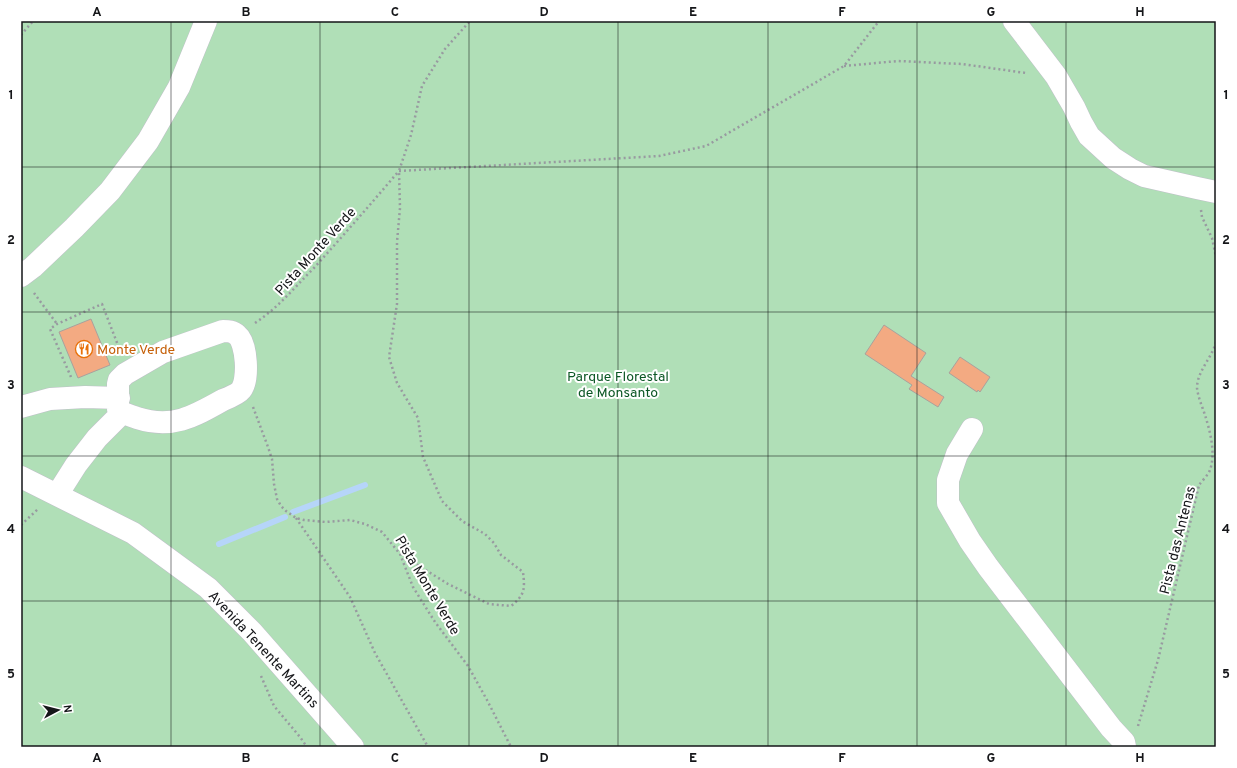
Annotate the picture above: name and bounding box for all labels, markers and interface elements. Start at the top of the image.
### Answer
text: A [92,5,102,21]
text: B [242,5,251,21]
text: C [391,5,399,21]
text: D [539,5,549,21]
text: E [689,5,697,21]
text: F [838,5,846,21]
text: G [987,5,996,21]
text: H [1135,5,1145,21]
text: 1 [8,88,14,104]
text: 1 [1223,88,1229,104]
street label: Pista Monte Verde [272,204,360,300]
text: 2 [7,233,15,249]
text: 2 [1222,233,1230,249]
restaurant icon: Monte Verde [74,339,94,359]
place label: Monte Verde [97,342,175,359]
park label: Parque Florestal de Monsanto [567,369,669,402]
text: 3 [7,378,15,394]
text: 3 [1222,378,1230,394]
street label: Pista das Antenas [1157,484,1200,596]
text: 4 [7,522,15,538]
text: 4 [1222,522,1230,538]
street label: Pista Monte Verde [390,533,463,638]
street label: Avenida Tenente Martins [204,588,322,712]
text: 5 [7,667,15,683]
text: 5 [1222,667,1230,683]
north arrow [38,690,78,730]
text: N [60,704,74,714]
text: A [92,751,102,767]
text: B [242,751,251,767]
text: C [391,751,399,767]
text: D [539,751,549,767]
text: E [689,751,697,767]
text: F [838,751,846,767]
text: G [987,751,996,767]
text: H [1135,751,1145,767]

